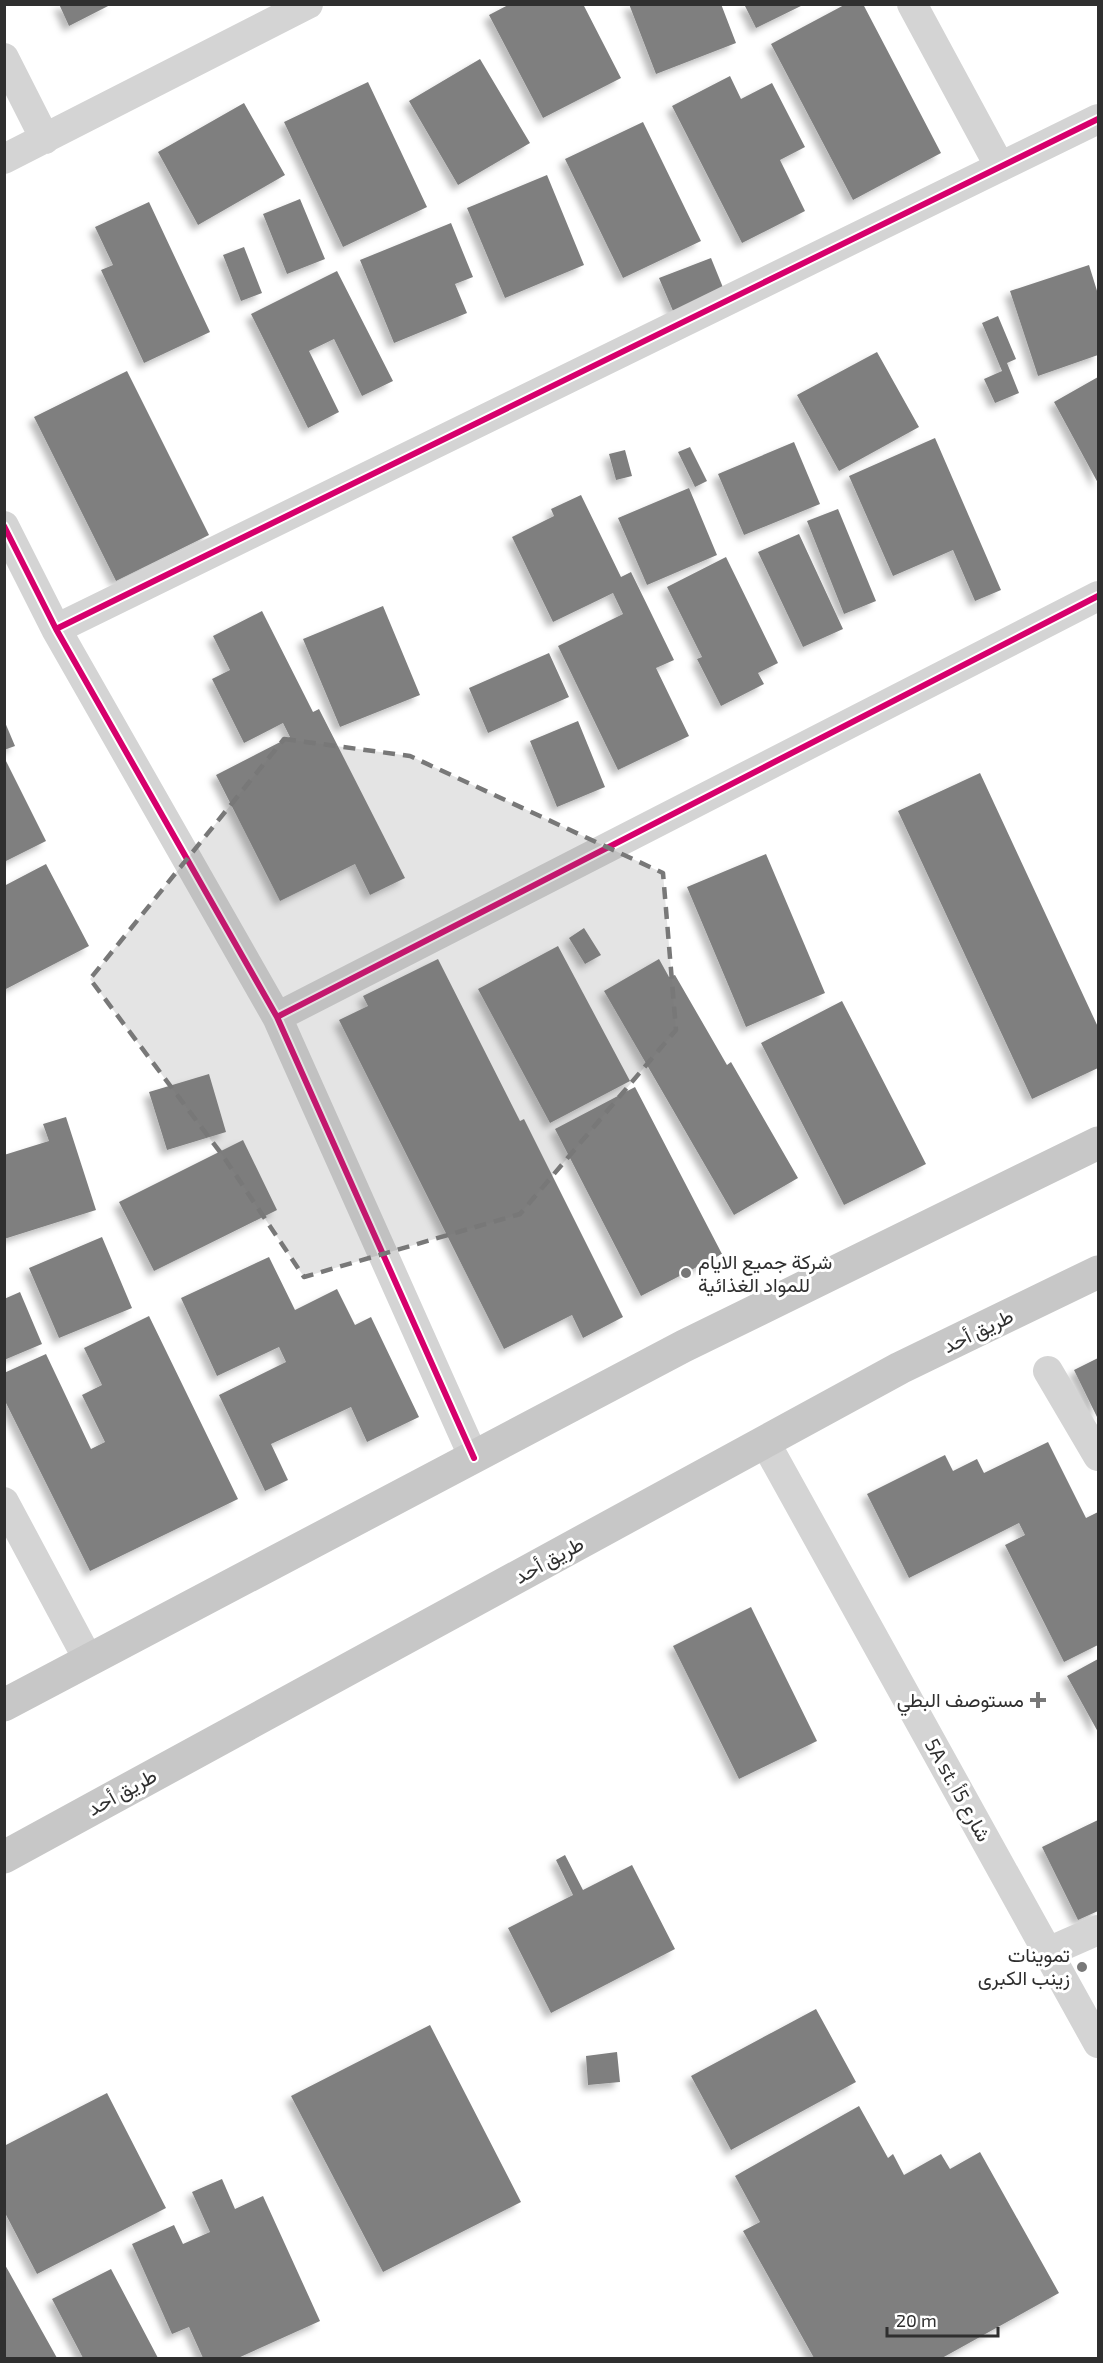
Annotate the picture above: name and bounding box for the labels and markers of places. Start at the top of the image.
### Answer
place label: شركة جميع الايام للمواد الغذائية [698,1249,832,1298]
marker: شركة جميع الايام للمواد الغذائية [679,1266,693,1280]
place label: مستوصف البطي [897,1687,1024,1717]
marker: مستوصف البطي [1029,1691,1047,1709]
place label: تموينات زينب الكبرى [978,1942,1070,1991]
marker: تموينات زينب الكبرى [1075,1960,1089,1974]

